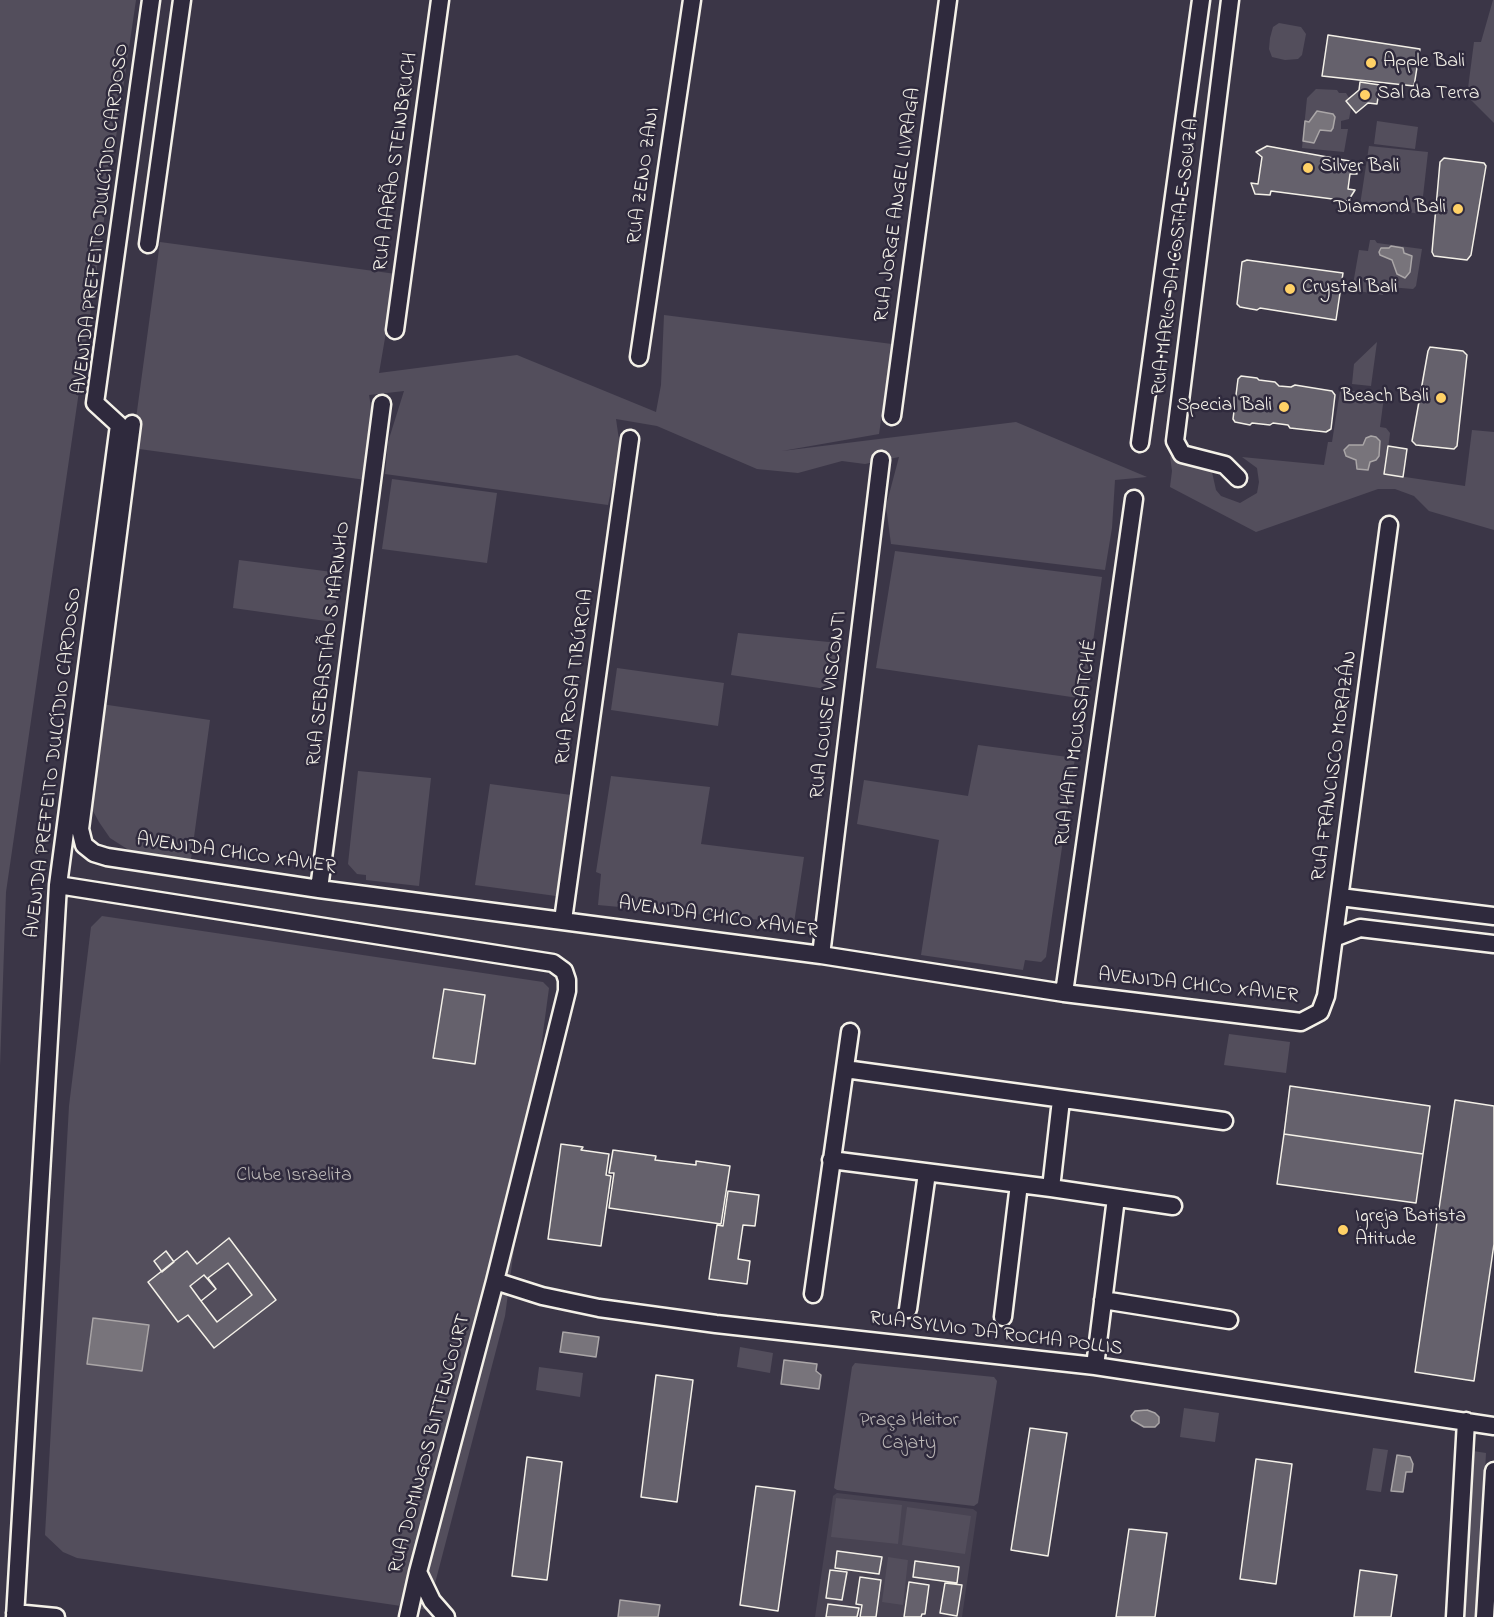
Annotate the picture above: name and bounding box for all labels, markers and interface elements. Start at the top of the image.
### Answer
street label: AVENIDA PREFEITO DULCÍDIO CARDOSO [69,42,135,396]
street label: RUA AARÃO STEINBRUCH [370,51,424,273]
place label: Apple Bali [1383,51,1465,75]
marker: Apple Bali [1364,56,1378,70]
place label: Sal da Terra [1377,83,1480,107]
street label: RUA JORGE ANGEL LIVRAGA [871,86,927,324]
marker: Sal da Terra [1358,88,1372,102]
street label: RUA ZENO ZANI [624,106,666,246]
street label: RUA MARLO DA COSTA E SOUZA [1148,117,1206,397]
place label: Silver Bali [1320,156,1399,180]
marker: Silver Bali [1301,161,1315,175]
place label: Diamond Bali [1334,197,1446,221]
marker: Diamond Bali [1451,202,1465,216]
place label: Crystal Bali [1302,277,1398,301]
marker: Crystal Bali [1283,282,1297,296]
place label: Beach Bali [1341,386,1429,410]
marker: Beach Bali [1434,391,1448,405]
place label: Special Bali [1176,395,1272,419]
marker: Special Bali [1277,400,1291,414]
street label: RUA SEBASTIÃO S MARINHO [303,520,357,768]
street label: AVENIDA PREFEITO DULCÍDIO CARDOSO [22,586,88,940]
street label: RUA ROSA TIBÚRCIA [552,588,600,766]
street label: RUA LOUISE VISCONTI [807,610,853,800]
street label: RUA HATI MOUSSATCHÉ [1052,638,1104,848]
street label: RUA FRANCISCO MORAZÁN [1308,649,1364,883]
street label: AVENIDA CHICO XAVIER [135,829,337,881]
street label: AVENIDA CHICO XAVIER [617,893,819,945]
street label: AVENIDA CHICO XAVIER [1097,965,1299,1009]
park label: Clube Israelita [236,1165,352,1189]
place label: Igreja Batista Atitude [1355,1206,1466,1253]
marker: Igreja Batista Atitude [1336,1223,1350,1237]
street label: RUA SYLVIO DA ROCHA POLLIS [868,1308,1124,1362]
street label: RUA DOMINGOS BITTENCOURT [385,1312,477,1576]
park label: Praça Heitor Cajaty [859,1410,959,1457]

